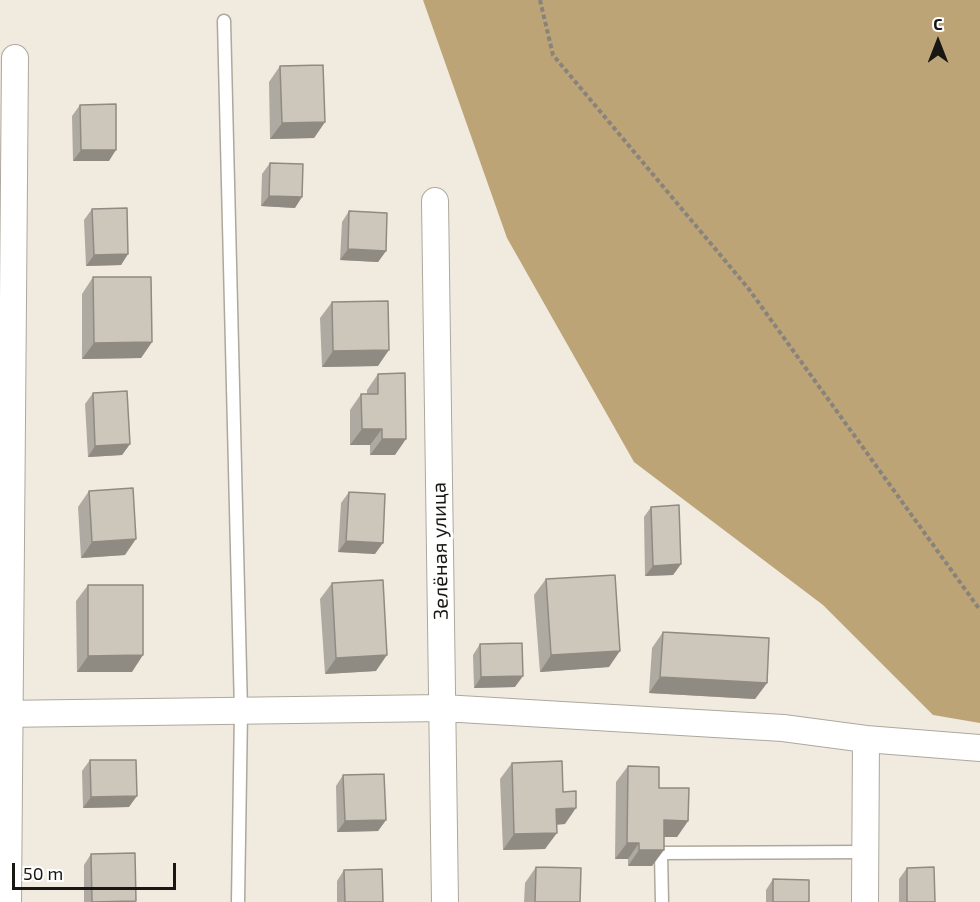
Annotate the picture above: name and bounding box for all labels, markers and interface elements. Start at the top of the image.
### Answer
north arrow [908,12,968,72]
text: С [933,14,943,33]
street label: Зелёная улица [427,482,453,620]
scale bar [15,851,178,889]
text: 50 m [23,862,63,884]

